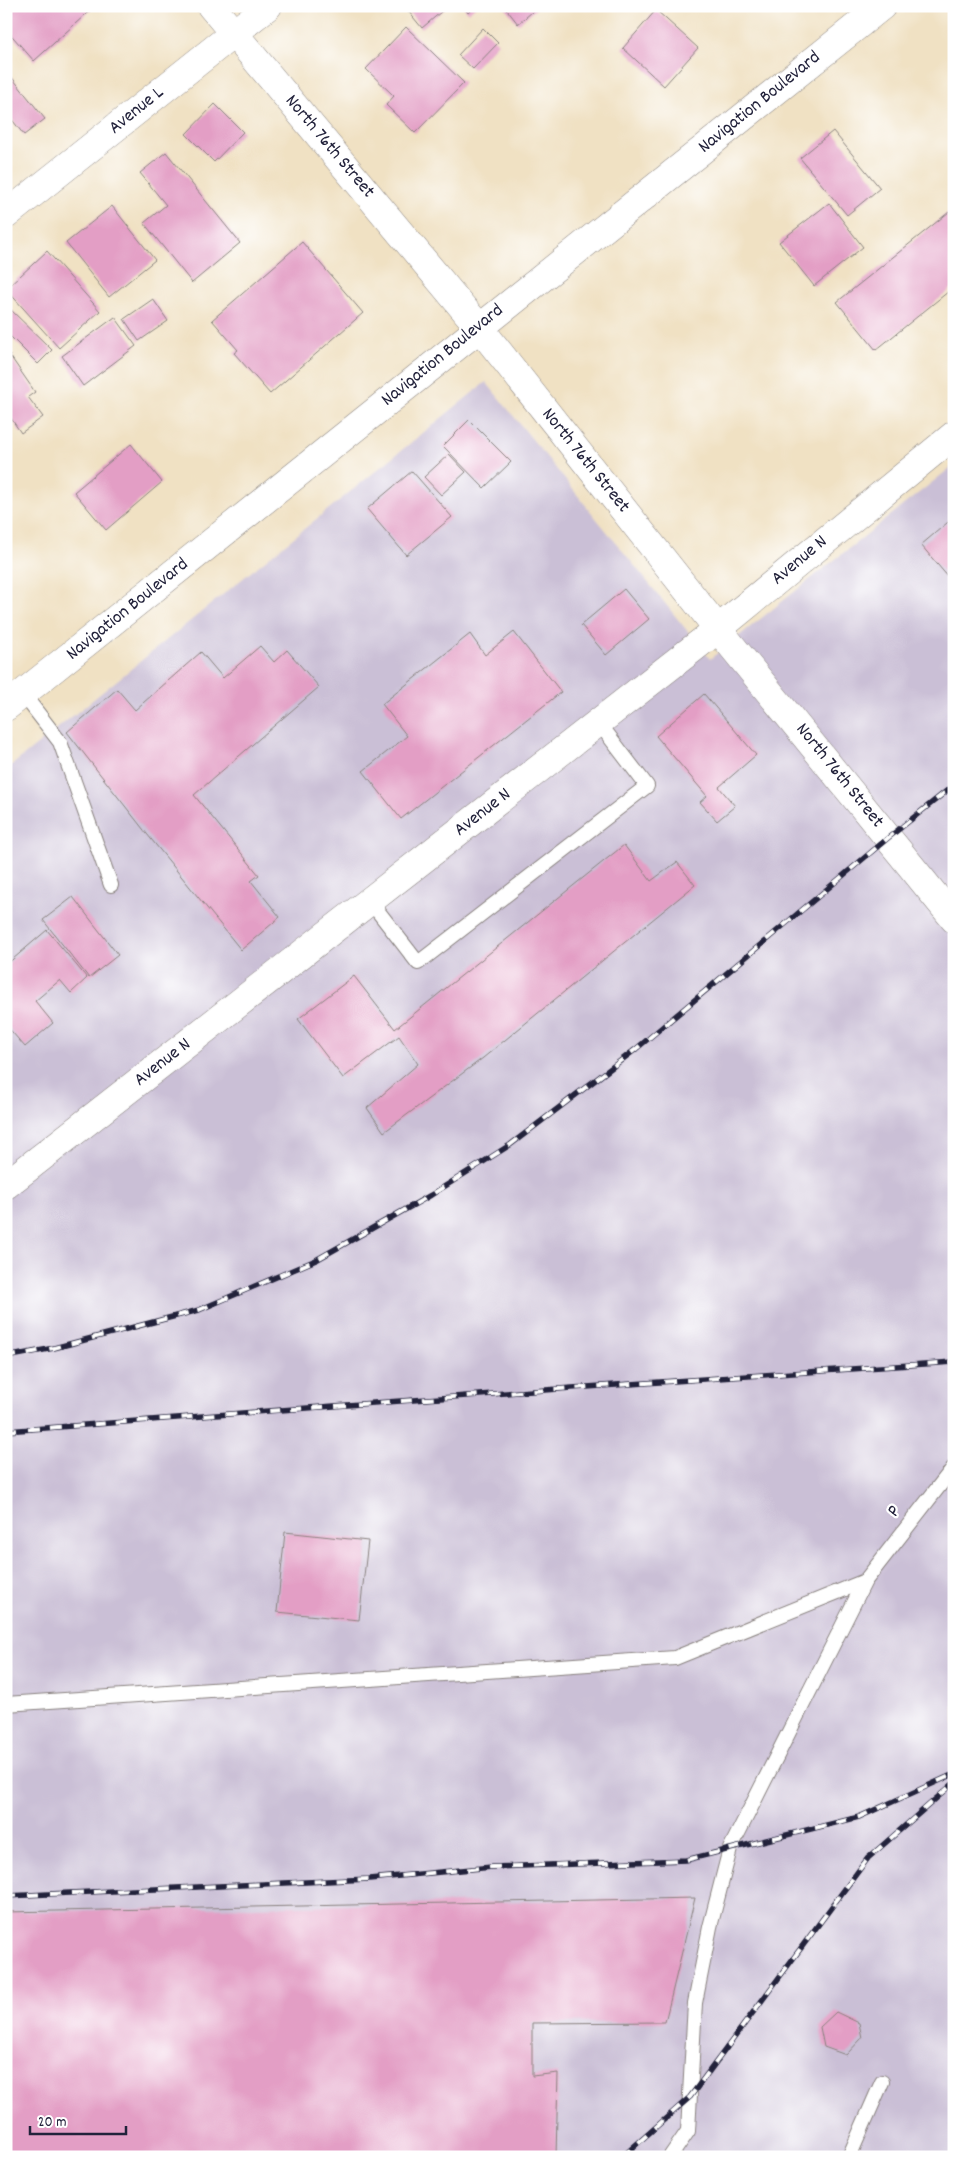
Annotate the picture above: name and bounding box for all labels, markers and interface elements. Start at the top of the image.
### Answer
street label: Navigation Boulevard [693,45,827,161]
street label: Avenue L [104,80,171,142]
street label: North 76th Street [278,89,380,205]
street label: Navigation Boulevard [376,298,510,414]
street label: North 76th Street [534,403,636,519]
street label: Avenue N [766,530,834,592]
street label: Navigation Boulevard [61,552,195,668]
street label: North 76th Street [788,718,890,834]
street label: Avenue N [449,782,517,844]
street label: Avenue N [129,1032,197,1094]
street label: P [882,1500,908,1524]
scale bar [30,2103,126,2135]
text: 20 m [38,2112,66,2134]

